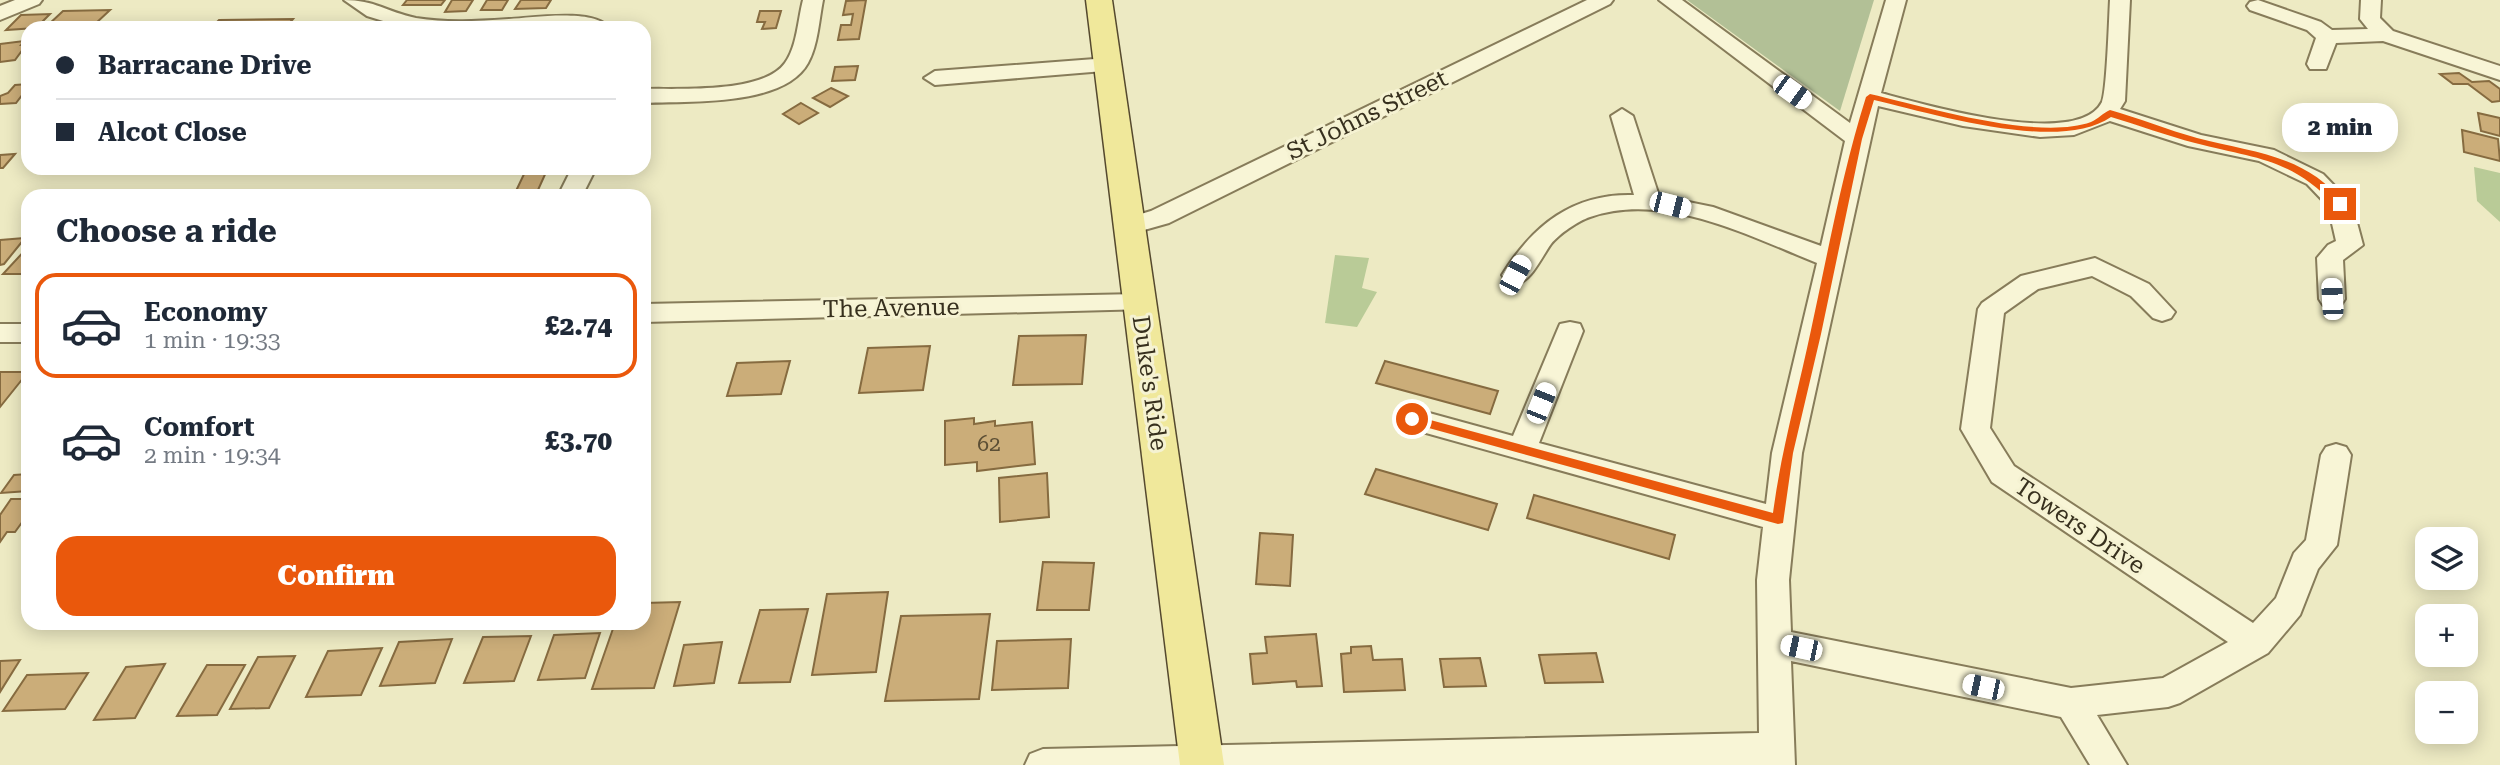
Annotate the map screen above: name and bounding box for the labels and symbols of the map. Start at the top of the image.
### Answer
street label: St Johns Street [1282,64,1452,166]
car [1769,71,1816,113]
callout: 2 min [2282,102,2398,152]
route end [2324,188,2356,220]
car [1648,190,1693,220]
car [1496,252,1535,298]
car [2321,277,2344,321]
street label: The Avenue [822,293,960,323]
street label: Duke's Ride [1127,314,1173,452]
car [1524,380,1559,426]
route start [1396,403,1428,435]
house number: 62 [977,432,1001,456]
street label: Towers Drive [2009,472,2151,580]
car [1779,633,1824,663]
car [1961,672,2006,702]

